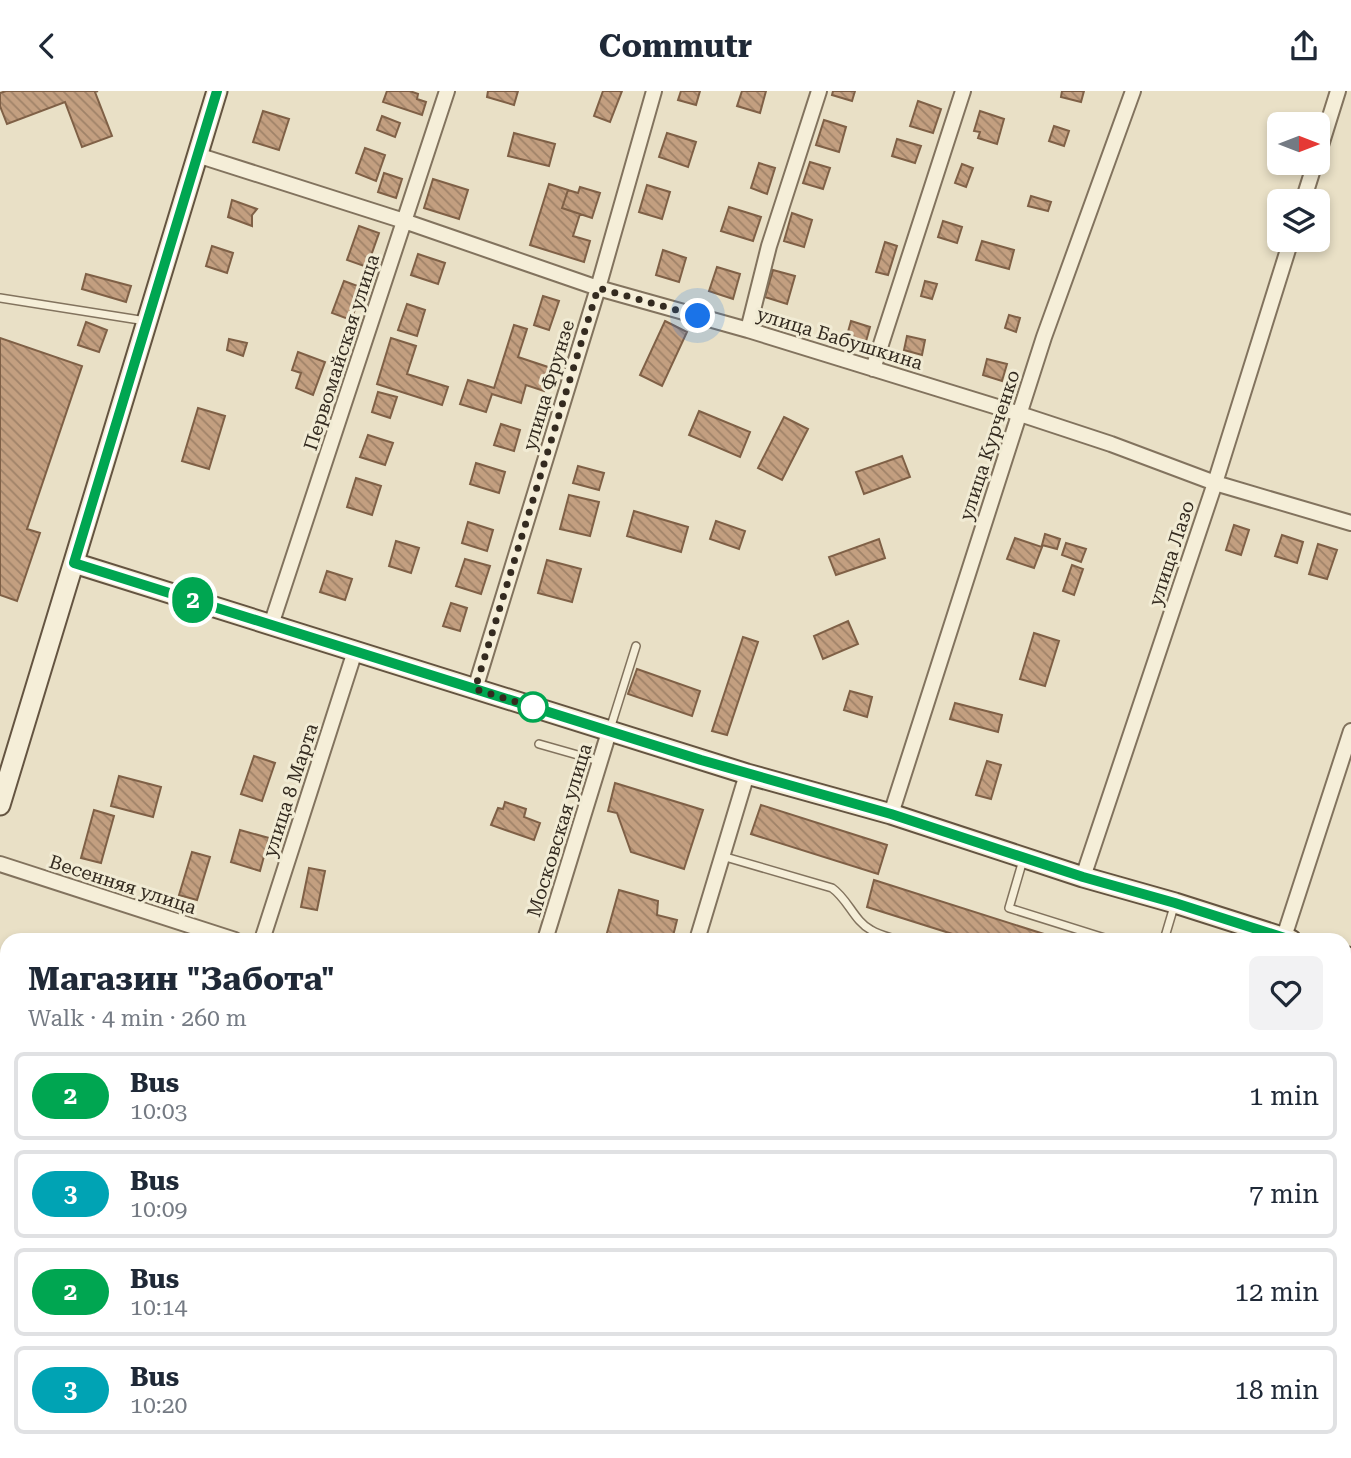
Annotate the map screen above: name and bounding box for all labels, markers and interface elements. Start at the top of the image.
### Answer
icon: back [28,27,66,65]
text: Commutr [599,27,752,65]
icon: share [1285,27,1323,65]
north arrow [1267,112,1330,175]
map controls [1267,112,1330,252]
button: layers [1267,189,1330,252]
street label: Первомайская улица [299,250,384,453]
your location [680,298,715,333]
street label: улица Бабушкина [754,302,926,375]
street label: улица Фрунзе [518,317,579,453]
street label: улица Курченко [954,367,1025,523]
street label: улица Лазо [1144,498,1199,609]
line badge: 2 [170,577,216,623]
text: 2 [186,586,200,614]
unlabelled marker [518,692,548,722]
street label: улица 8 Марта [258,720,323,860]
street label: Московская улица [522,740,597,920]
street label: Весенняя улица [46,850,200,919]
button: heart [1249,956,1323,1030]
text: Магазин "Забота" [28,959,335,998]
text: Walk · 4 min · 260 m [28,1005,247,1032]
text: Bus [130,1068,179,1098]
text: 1 min [1249,1081,1319,1111]
text: 2 [64,1082,77,1110]
text: 10:03 [130,1098,187,1125]
text: Bus [130,1166,179,1196]
text: 7 min [1249,1179,1319,1209]
text: 3 [64,1180,77,1208]
text: 10:09 [130,1196,187,1223]
text: Bus [130,1264,179,1294]
text: 12 min [1235,1277,1319,1307]
text: 2 [64,1278,77,1306]
text: 10:14 [130,1294,187,1321]
text: Bus [130,1362,179,1392]
text: 18 min [1235,1375,1319,1405]
text: 3 [64,1376,77,1404]
text: 10:20 [130,1392,187,1419]

